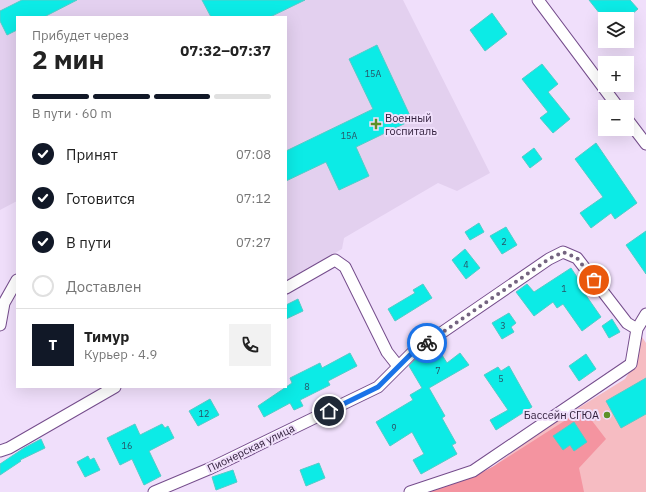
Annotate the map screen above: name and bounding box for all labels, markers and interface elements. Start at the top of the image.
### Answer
map controls [598,12,634,136]
button: layers [598,12,634,48]
text: Прибудет через [32,27,129,44]
text: 07:32–07:37 [180,41,271,60]
text: 2 мин [32,42,104,76]
button: + [598,56,634,92]
house number: 15А [365,68,382,79]
button: − [598,100,634,136]
text: В пути · 60 m [32,105,112,122]
place label: Военный госпиталь [385,111,437,138]
marker: Военный госпиталь [370,118,382,130]
house number: 15А [341,130,358,141]
icon: check [32,143,54,165]
text: Принят [66,145,118,164]
text: 07:08 [236,146,271,163]
icon: check [32,187,54,209]
text: Готовится [66,189,135,208]
text: 07:12 [236,190,271,207]
icon: check [32,231,54,253]
text: В пути [66,233,111,252]
text: 07:27 [236,234,271,251]
house number: 2 [501,236,507,247]
house number: 4 [463,259,469,270]
pin [577,263,611,297]
icon: bag [583,269,605,291]
text: Доставлен [66,277,142,296]
house number: 1 [561,283,567,294]
house number: 3 [500,320,506,331]
courier [407,323,447,363]
button: phone [229,324,271,366]
text: Тимур [84,327,129,346]
icon: bike [416,332,438,354]
text: Т [49,335,57,354]
text: Курьер · 4.9 [84,346,157,363]
house number: 7 [435,365,441,376]
house number: 5 [498,373,504,384]
house number: 8 [304,381,310,392]
pin [312,394,346,428]
icon: home [318,400,340,422]
house number: 12 [199,408,209,419]
place label: Бассейн СГЮА [524,408,599,422]
marker: Бассейн СГЮА [602,410,612,420]
street label: Пионерская улица [205,421,297,475]
house number: 9 [391,422,397,433]
house number: 16 [122,440,132,451]

